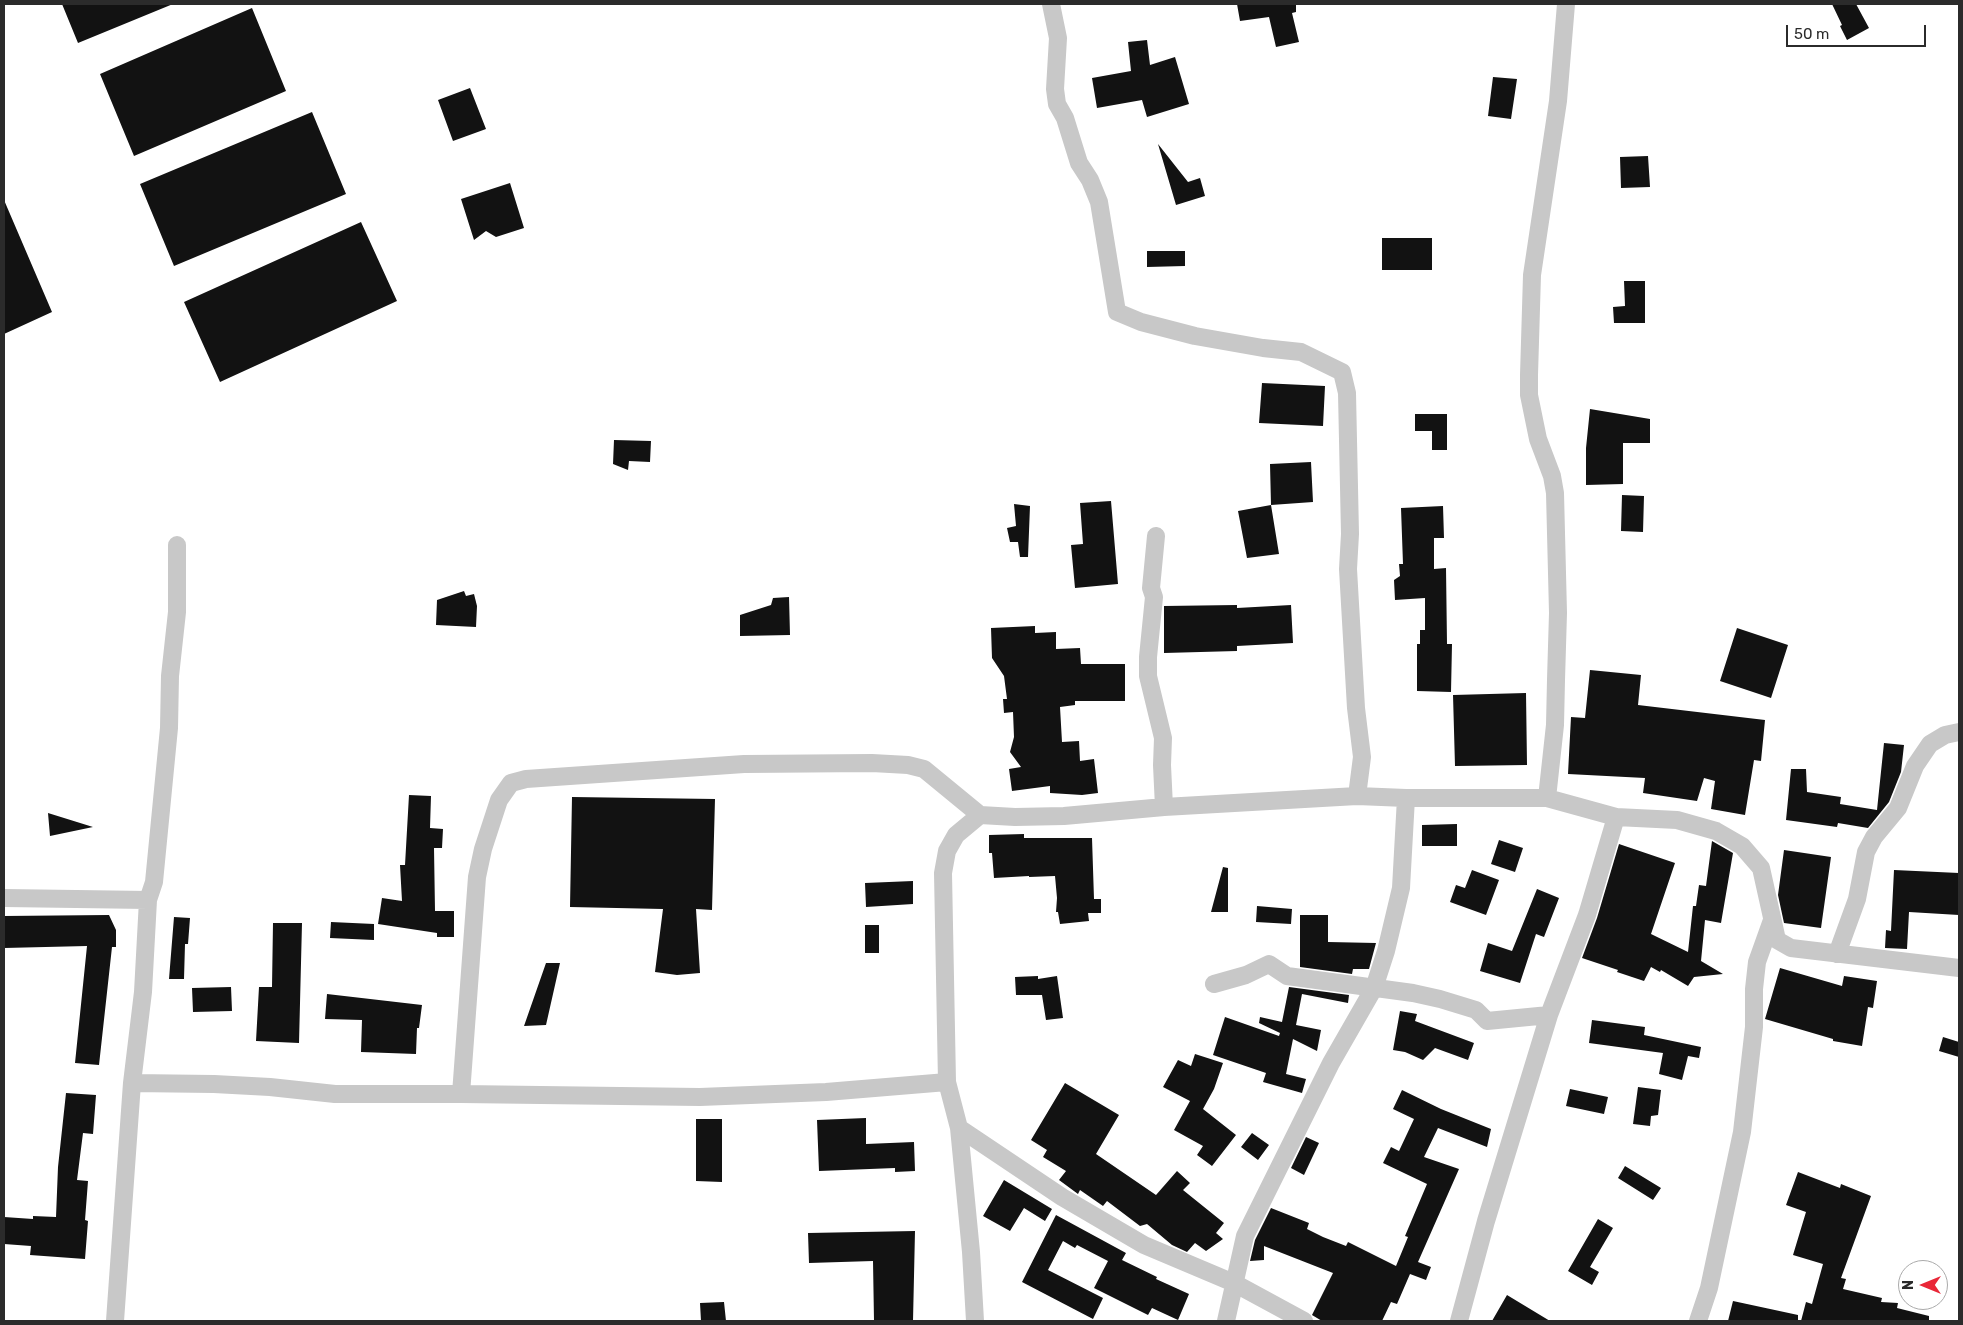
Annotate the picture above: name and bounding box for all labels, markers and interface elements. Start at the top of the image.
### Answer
scale bar [1788,15,1928,47]
text: 50 m [1794,25,1829,43]
north arrow [1898,1260,1948,1310]
text: N [1900,1280,1917,1290]

